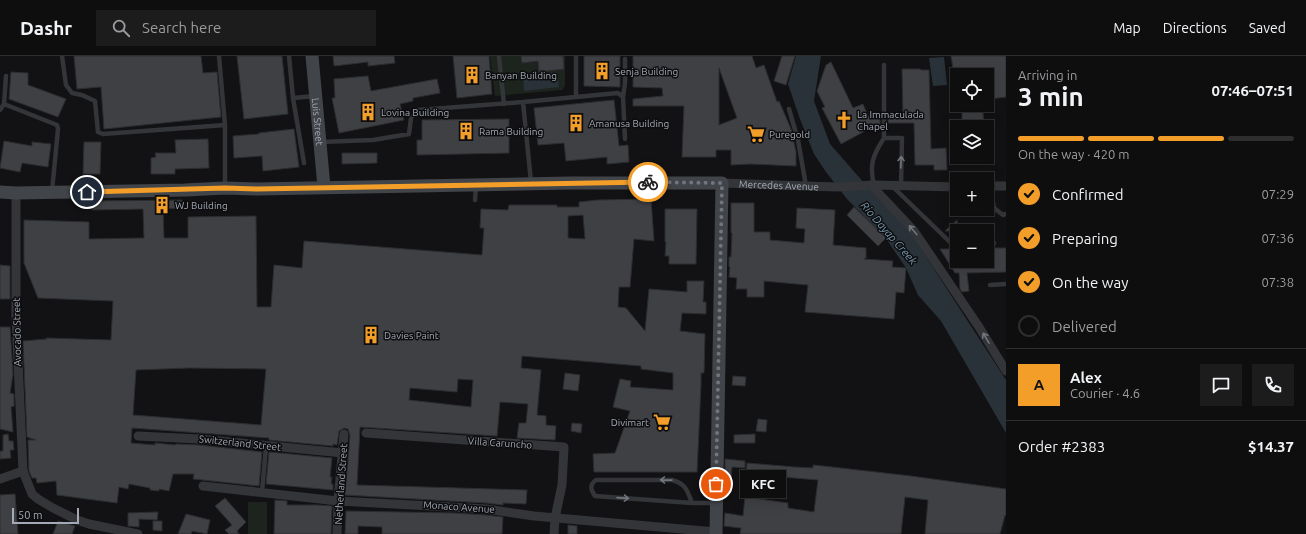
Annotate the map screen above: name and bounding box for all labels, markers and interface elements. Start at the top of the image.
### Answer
search box [96,10,376,46]
text: Dashr [20,17,72,39]
icon: search [110,17,132,39]
text: Search here [142,19,221,36]
text: Map [1113,20,1141,36]
text: Directions [1163,20,1227,36]
text: Saved [1249,20,1286,36]
building icon: Senja Building [592,61,612,81]
building icon: Banyan Building [462,65,482,85]
place label: Senja Building [615,66,678,77]
map controls [950,68,994,268]
button: locate [950,68,994,112]
text: Arriving in [1018,68,1077,82]
place label: Banyan Building [485,70,557,81]
text: 3 min [1018,82,1084,111]
text: 07:46–07:51 [1211,82,1294,99]
street label: Luis Street [310,97,326,146]
building icon: Lovina Building [358,102,378,122]
place label: Lovina Building [381,107,449,118]
place label: La Immaculada Chapel [857,109,924,132]
church icon: La Immaculada Chapel [834,110,854,130]
building icon: Amanusa Building [566,113,586,133]
place label: Amanusa Building [589,118,669,129]
button: layers [950,120,994,164]
building icon: Rama Building [456,121,476,141]
supermarket icon: Puregold [746,124,766,144]
place label: Rama Building [479,126,543,137]
place label: Puregold [769,129,810,140]
text: On the way · 420 m [1018,147,1130,161]
one-way arrow [897,156,905,169]
courier [628,162,668,202]
icon: bike [637,171,659,193]
button: + [950,172,994,216]
pin [70,175,104,209]
street label: Mercedes Avenue [739,178,819,192]
icon: home [76,181,98,203]
icon: check [1018,183,1040,205]
text: Confirmed [1052,186,1124,203]
text: 07:29 [1261,187,1294,201]
building icon: WJ Building [152,195,172,215]
water label: Rio Dayap Creek [859,199,920,267]
place label: WJ Building [175,200,228,211]
button: − [950,224,994,268]
one-way arrow [908,225,917,236]
icon: check [1018,227,1040,249]
text: Preparing [1052,230,1118,247]
text: 07:36 [1261,231,1294,245]
icon: check [1018,271,1040,293]
text: On the way [1052,274,1128,291]
text: 07:38 [1261,275,1294,289]
street label: Avocado Street [11,297,23,366]
text: Delivered [1052,318,1117,335]
building icon: Davies Paint [361,325,381,345]
place label: Davies Paint [384,330,439,341]
one-way arrow [981,332,989,344]
button: chat [1200,364,1242,406]
button: phone [1252,364,1294,406]
text: Alex [1070,369,1102,386]
text: A [1034,376,1044,393]
text: Courier · 4.6 [1070,386,1140,400]
supermarket icon: Divimart [652,412,672,432]
place label: Divimart [611,417,649,428]
street label: Switzerland Street [198,433,282,453]
street label: Villa Caruncho [467,435,533,451]
text: Order #2383 [1018,438,1105,455]
text: $14.37 [1248,438,1294,455]
street label: Netherland Street [333,443,349,525]
pin [699,467,733,501]
callout: KFC [740,470,786,498]
icon: bag [705,473,727,495]
one-way arrow [660,476,673,484]
text: KFC [751,477,775,491]
one-way arrow [616,495,629,502]
street label: Monaco Avenue [423,499,495,515]
scale bar [12,506,79,525]
text: 50 m [18,509,42,521]

